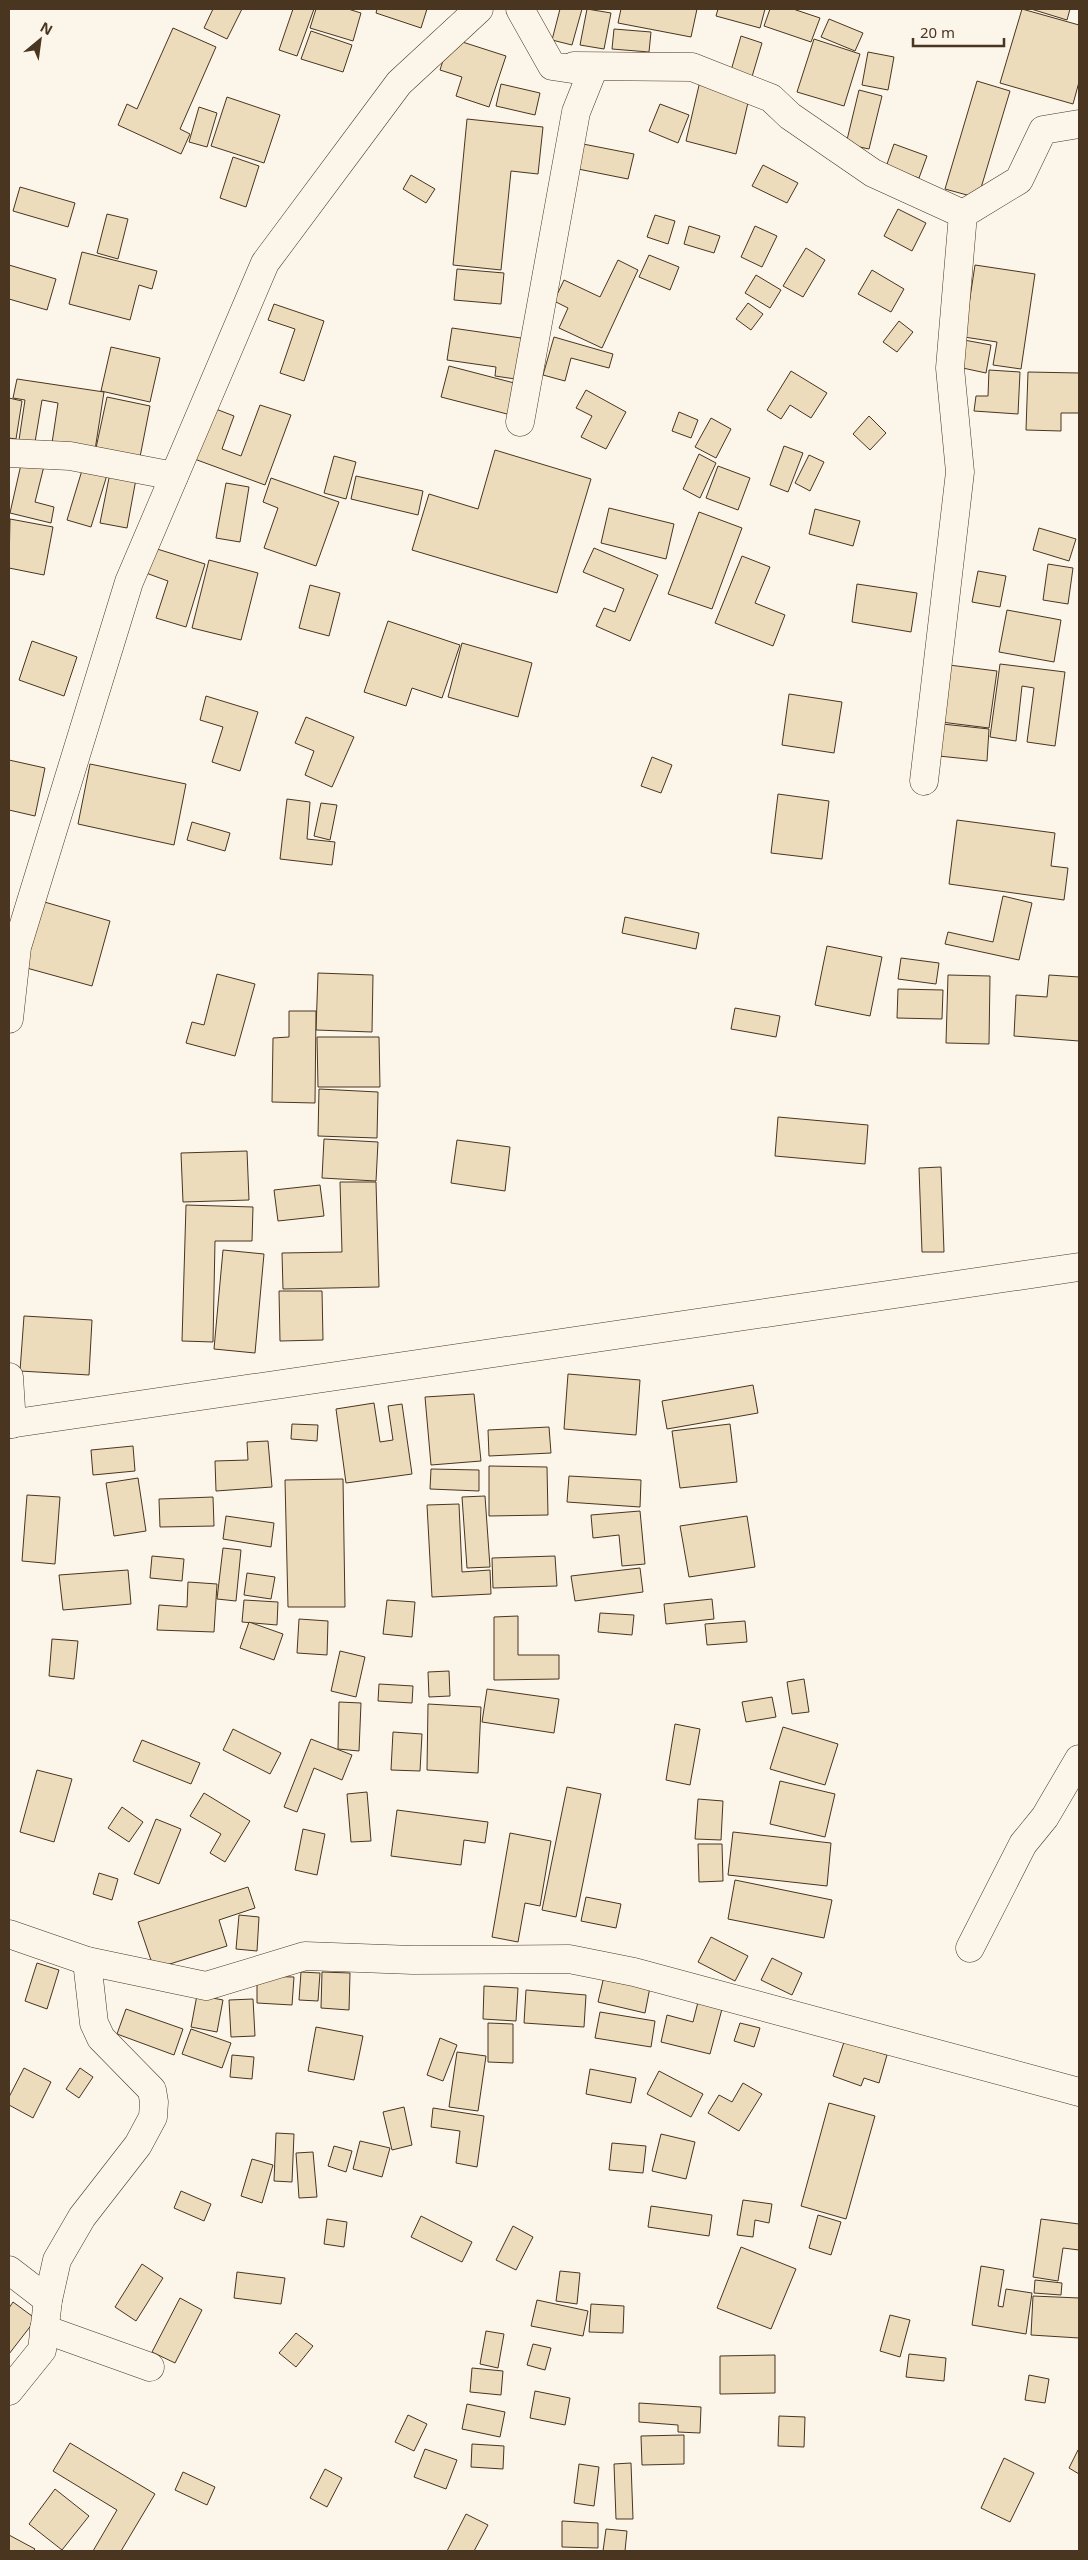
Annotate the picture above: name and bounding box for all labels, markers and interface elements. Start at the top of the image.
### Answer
north arrow [15,15,65,65]
scale bar [913,15,1004,47]
text: N [37,17,56,39]
text: 20 m [920,22,955,42]

